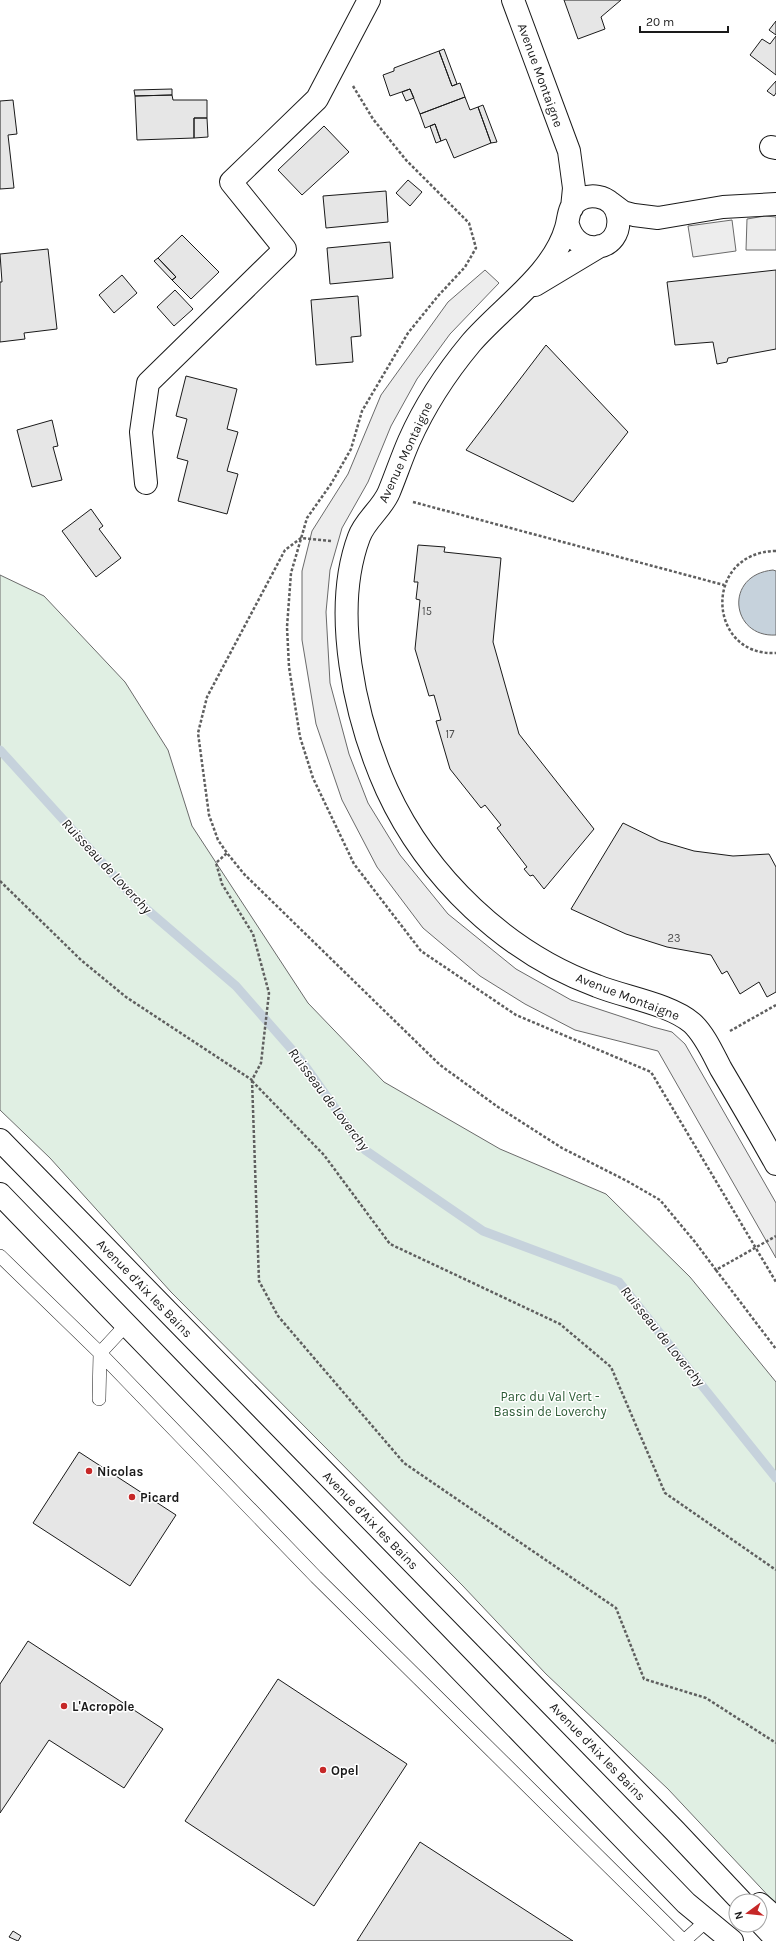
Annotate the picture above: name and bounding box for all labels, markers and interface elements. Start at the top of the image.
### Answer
scale bar [640,8,728,34]
text: 20 m [646,15,674,29]
street label: Avenue Montaigne [515,21,566,130]
street label: Avenue Montaigne [375,399,436,505]
house number: 15 [422,605,432,618]
house number: 17 [446,728,454,741]
water label: Ruisseau de Loverchy [58,815,156,918]
house number: 23 [668,932,680,945]
street label: Avenue Montaigne [574,970,682,1023]
water label: Ruisseau de Loverchy [284,1045,373,1155]
street label: Avenue d'Aix les Bains [94,1236,195,1341]
water label: Ruisseau de Loverchy [617,1283,709,1391]
park label: Parc du Val Vert - Bassin de Loverchy [494,1389,606,1419]
place label: Nicolas [97,1464,143,1479]
marker: Nicolas [84,1466,94,1476]
street label: Avenue d'Aix les Bains [320,1468,421,1573]
place label: Picard [140,1490,179,1505]
marker: Picard [127,1492,137,1502]
place label: L'Acropole [72,1699,134,1714]
street label: Avenue d'Aix les Bains [547,1699,648,1804]
marker: L'Acropole [59,1701,69,1711]
place label: Opel [331,1763,359,1778]
marker: Opel [318,1765,328,1775]
north arrow [728,1893,768,1933]
text: N [732,1910,746,1921]

